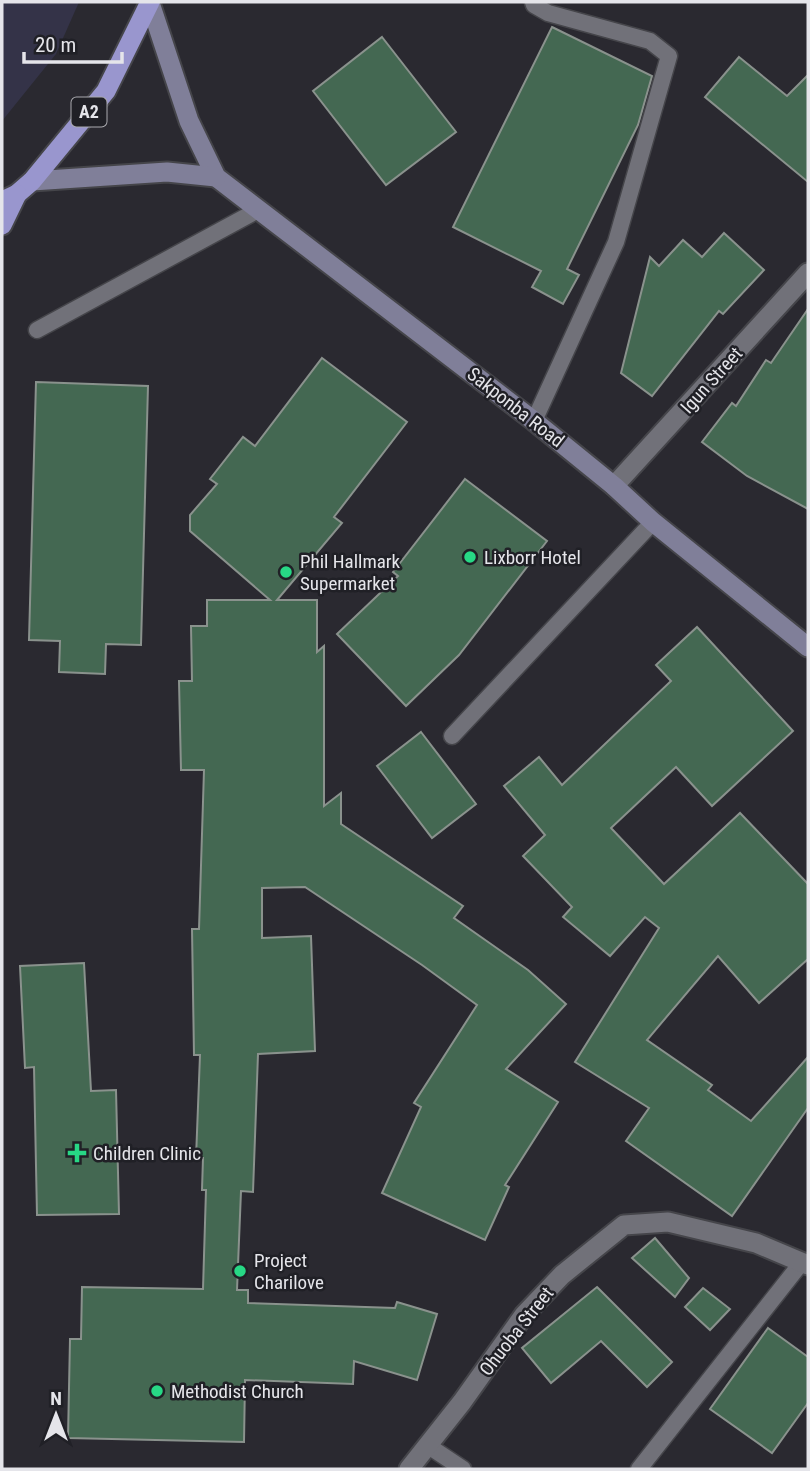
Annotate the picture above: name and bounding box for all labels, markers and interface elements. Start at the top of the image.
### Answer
scale bar [24,21,122,65]
text: 20 m [35,33,76,57]
road number: A2 [72,98,106,127]
street label: Igun Street [676,342,747,418]
street label: Sakponba Road [463,362,569,452]
place label: Lixborr Hotel [484,546,581,569]
marker: Lixborr Hotel [462,549,478,565]
place label: Phil Hallmark Supermarket [300,550,401,595]
marker: Phil Hallmark Supermarket [278,564,294,580]
place label: Children Clinic [93,1142,201,1165]
marker: Children Clinic [67,1143,87,1163]
place label: Project Charilove [254,1249,324,1294]
marker: Project Charilove [232,1263,248,1279]
street label: Ohuoba Street [474,1282,558,1380]
north arrow [21,1380,91,1450]
place label: Methodist Church [171,1380,304,1403]
marker: Methodist Church [149,1383,165,1399]
text: N [50,1387,62,1410]

